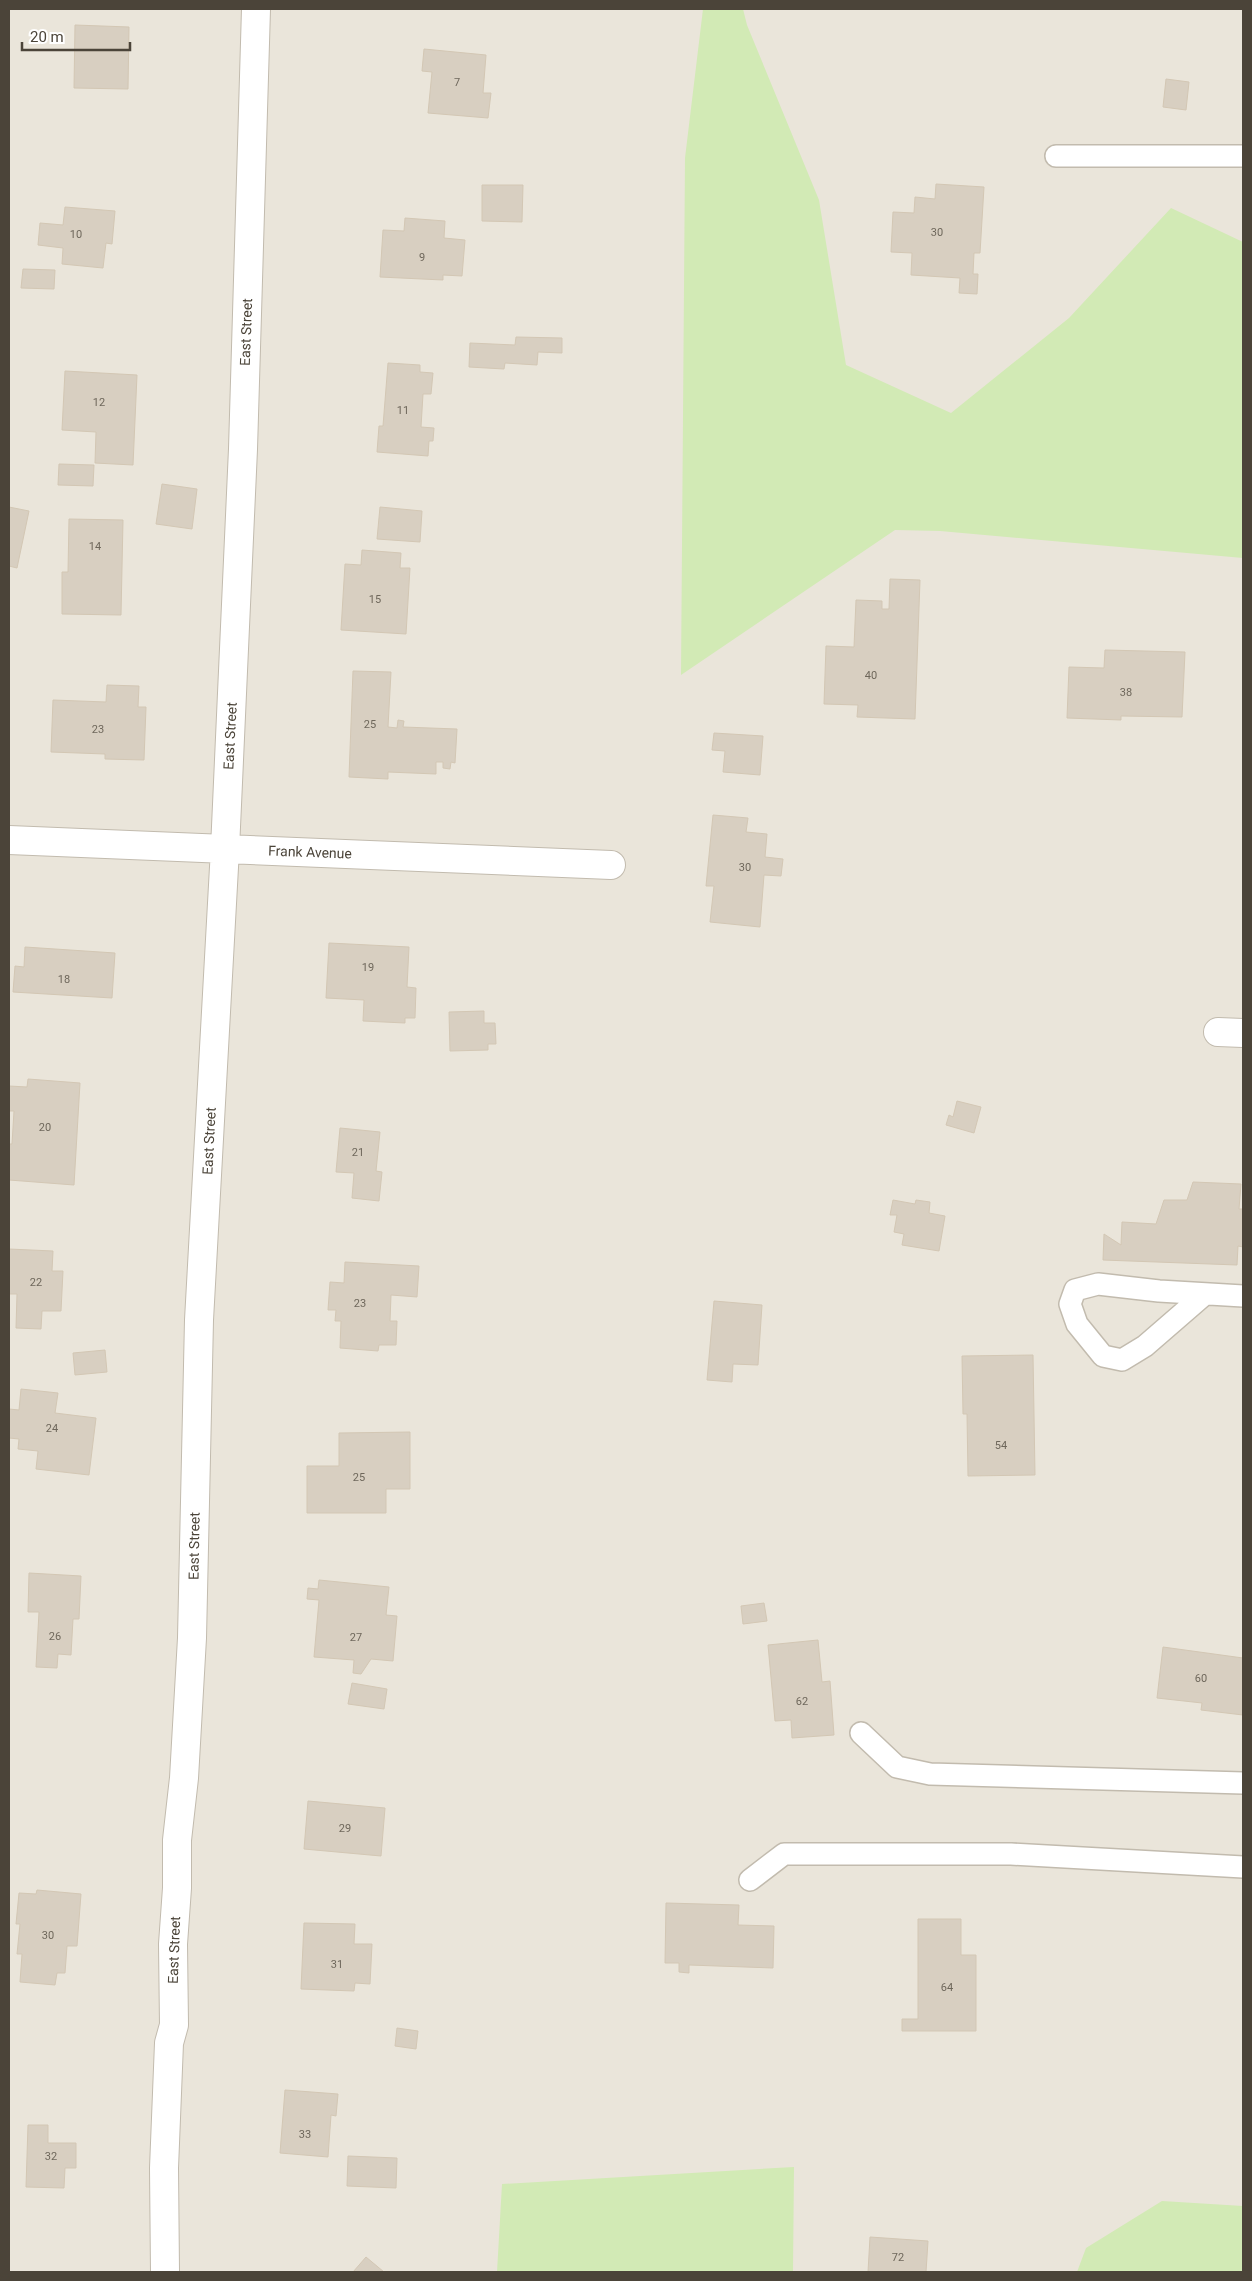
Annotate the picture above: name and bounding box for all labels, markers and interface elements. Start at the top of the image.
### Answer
scale bar [22,20,130,52]
text: 20 m [30,28,64,46]
house number: 7 [454,76,460,89]
house number: 30 [931,226,943,239]
house number: 10 [70,228,82,241]
house number: 9 [419,251,425,264]
street label: East Street [237,297,255,366]
house number: 12 [93,396,105,409]
house number: 11 [397,404,409,417]
house number: 14 [89,540,101,553]
house number: 15 [369,593,381,606]
house number: 40 [865,669,877,682]
house number: 38 [1120,686,1132,699]
street label: East Street [220,701,240,770]
house number: 25 [364,718,376,731]
house number: 23 [92,723,104,736]
street label: Frank Avenue [268,843,352,861]
house number: 30 [739,861,751,874]
house number: 19 [362,961,374,974]
house number: 18 [58,973,70,986]
street label: East Street [199,1106,219,1175]
house number: 20 [39,1121,51,1134]
house number: 21 [352,1146,364,1159]
house number: 22 [30,1276,42,1289]
house number: 23 [354,1297,366,1310]
house number: 24 [46,1422,58,1435]
house number: 54 [995,1439,1007,1452]
house number: 25 [353,1471,365,1484]
street label: East Street [185,1512,203,1580]
house number: 26 [49,1630,61,1643]
house number: 27 [350,1631,362,1644]
house number: 60 [1195,1672,1207,1685]
house number: 62 [796,1695,808,1708]
house number: 29 [339,1822,351,1835]
street label: East Street [165,1915,183,1984]
house number: 30 [42,1929,54,1942]
house number: 31 [331,1958,343,1971]
house number: 64 [941,1981,953,1994]
house number: 33 [299,2128,311,2141]
house number: 32 [45,2150,57,2163]
house number: 72 [892,2251,904,2264]

